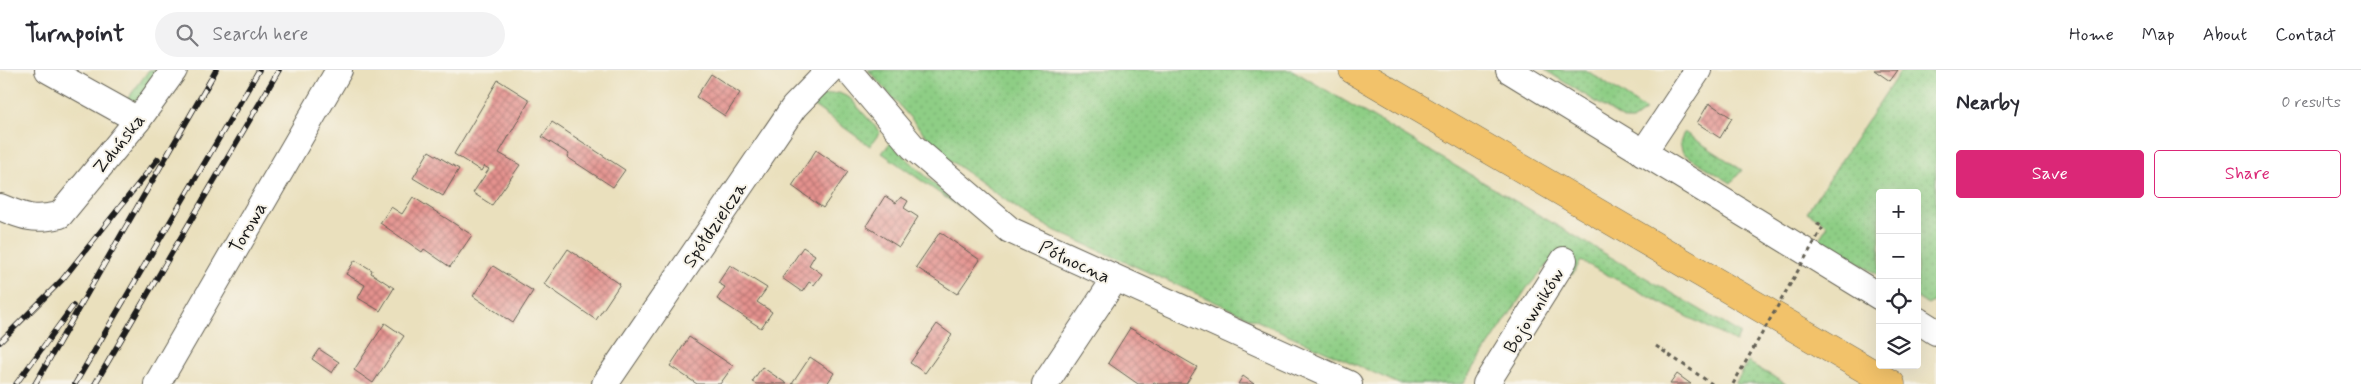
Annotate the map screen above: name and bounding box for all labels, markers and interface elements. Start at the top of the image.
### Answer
search box [155,12,505,57]
text: Turnpoint [25,19,125,50]
icon: search [173,21,201,49]
text: Search here [213,22,308,47]
text: Home [2069,23,2114,47]
text: Map [2142,23,2175,47]
text: About [2203,23,2247,47]
text: Contact [2275,23,2336,47]
text: Nearby [1956,89,2020,117]
text: 0 results [2281,92,2341,113]
street label: Zduńska [87,109,151,179]
button: Save [1956,150,2144,198]
button: Share [2154,150,2341,198]
street label: Spółdzielcza [677,177,753,273]
map controls [1876,189,1921,369]
button: + [1876,189,1921,234]
street label: Torowa [224,198,273,258]
button: − [1876,234,1921,279]
street label: Północna [1035,235,1114,290]
street label: Bojowników [1498,263,1571,359]
button: locate [1876,279,1921,324]
button: layers [1876,324,1921,369]

